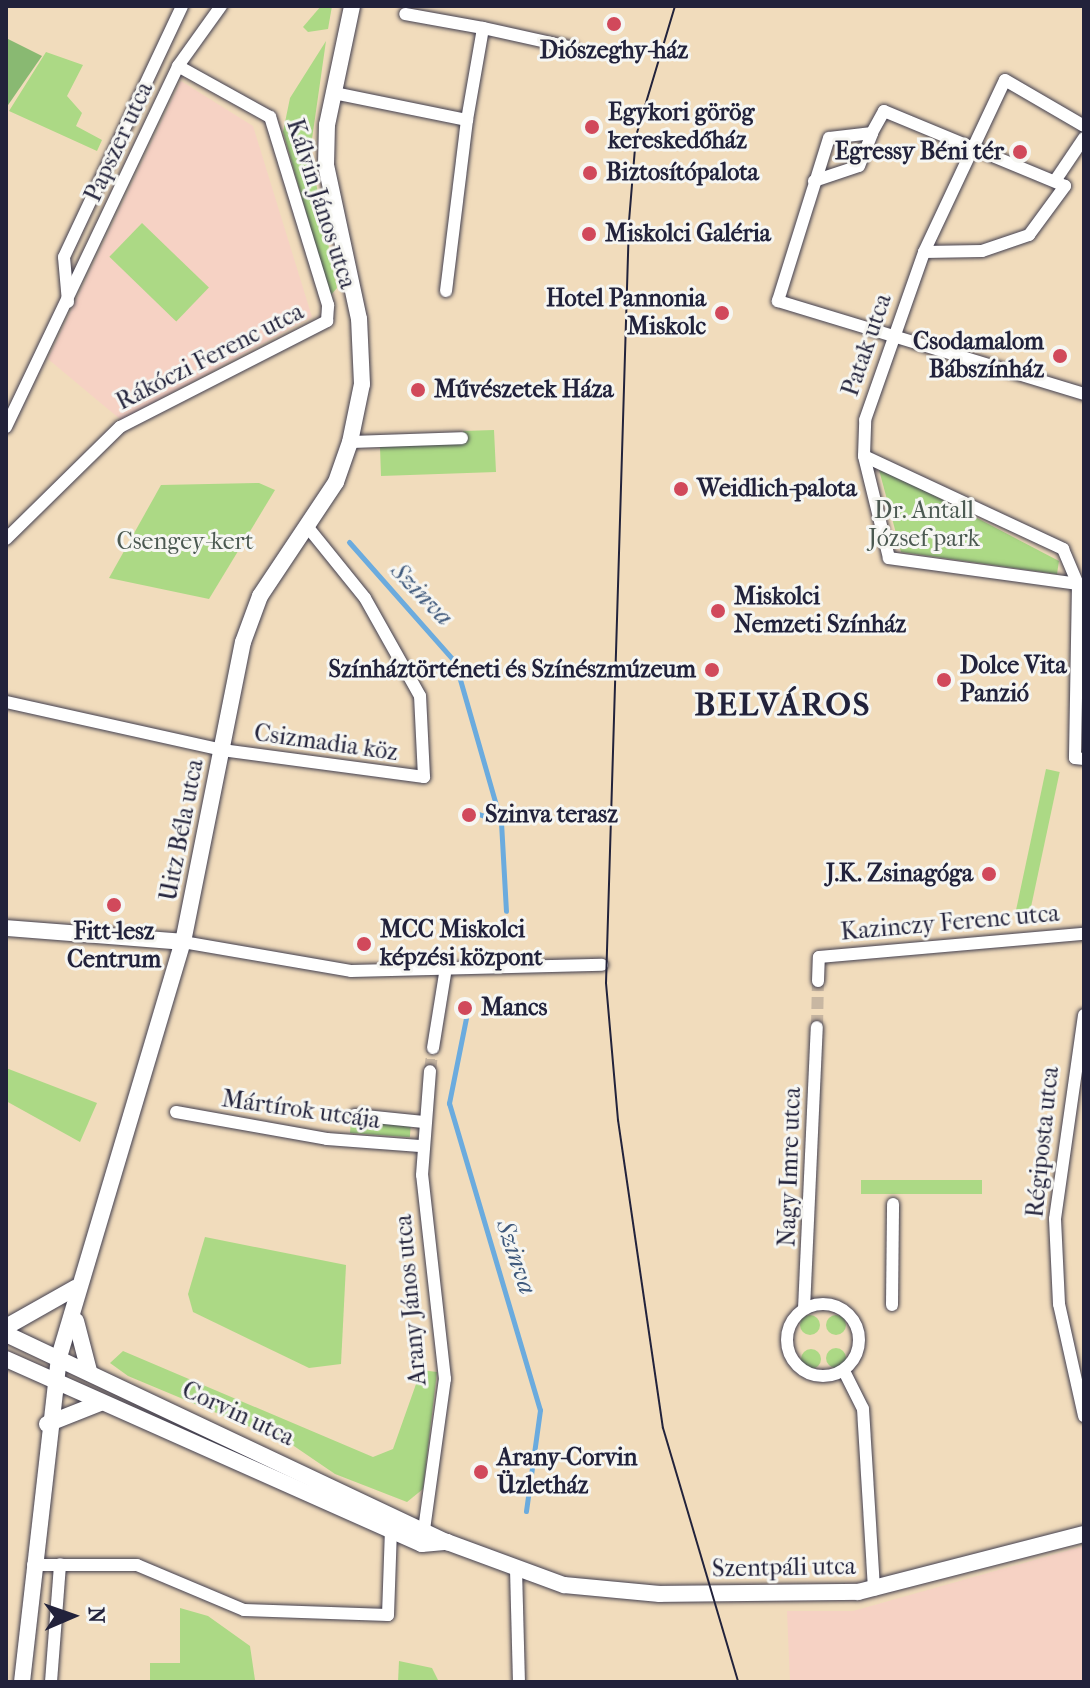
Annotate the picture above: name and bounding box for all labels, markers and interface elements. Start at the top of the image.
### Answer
marker: Diószeghy-ház [605,15,623,33]
place label: Diószeghy-ház [540,37,688,65]
street label: Papszer utca [79,78,159,206]
place label: Egykori görög kereskedőház [608,99,754,155]
street label: Kálvin János utca [280,116,362,292]
marker: Egykori görög kereskedőház [583,118,601,136]
place label: Egressy Béni tér [835,138,1004,166]
marker: Egressy Béni tér [1011,143,1029,161]
place label: Biztosítópalota [606,159,759,187]
marker: Biztosítópalota [581,164,599,182]
place label: Miskolci Galéria [605,220,771,248]
marker: Miskolci Galéria [580,225,598,243]
place label: Hotel Pannonia Miskolc [546,285,706,341]
street label: Patak utca [836,290,898,400]
street label: Rákóczi Ferenc utca [112,297,308,417]
marker: Hotel Pannonia Miskolc [713,304,731,322]
place label: Csodamalom Bábszínház [913,328,1044,384]
marker: Csodamalom Bábszínház [1051,347,1069,365]
place label: Művészetek Háza [434,376,614,404]
marker: Művészetek Háza [409,381,427,399]
place label: Weidlich-palota [697,475,857,503]
marker: Weidlich-palota [672,480,690,498]
park label: Dr. Antall József park [868,497,980,553]
park label: Csengey-kert [117,528,253,556]
water label: Szinva [384,556,460,632]
place label: Miskolci Nemzeti Színház [734,583,906,639]
marker: Miskolci Nemzeti Színház [709,602,727,620]
place label: Dolce Vita Panzió [960,652,1067,708]
place label: Színháztörténeti és Színészmúzeum [329,656,696,684]
marker: Színháztörténeti és Színészmúzeum [703,661,721,679]
marker: Dolce Vita Panzió [935,671,953,689]
district label: BELVÁROS [695,686,871,724]
street label: Csizmadia köz [252,719,400,767]
street label: Uitz Béla utca [154,757,210,903]
place label: Szinva terasz [485,801,618,829]
marker: Szinva terasz [460,806,478,824]
place label: J.K. Zsinagóga [826,860,973,888]
marker: J.K. Zsinagóga [980,865,998,883]
marker: Fitt-lesz Centrum [105,896,123,914]
street label: Kazinczy Ferenc utca [839,899,1061,947]
place label: MCC Miskolci képzési központ [380,916,543,972]
place label: Fitt-lesz Centrum [67,918,161,974]
marker: MCC Miskolci képzési központ [355,935,373,953]
place label: Mancs [481,994,547,1022]
marker: Mancs [456,999,474,1017]
street label: Régiposta utca [1021,1065,1065,1219]
street label: Mártírok utcája [220,1085,382,1135]
street label: Nagy Imre utca [773,1087,807,1247]
street label: Arany János utca [389,1213,433,1387]
water label: Szinva [489,1216,543,1298]
street label: Corvin utca [177,1376,299,1452]
place label: Arany-Corvin Üzletház [497,1444,637,1500]
marker: Arany-Corvin Üzletház [472,1463,490,1481]
street label: Szentpáli utca [712,1552,856,1584]
north arrow [32,1576,112,1656]
text: N [83,1606,109,1624]

